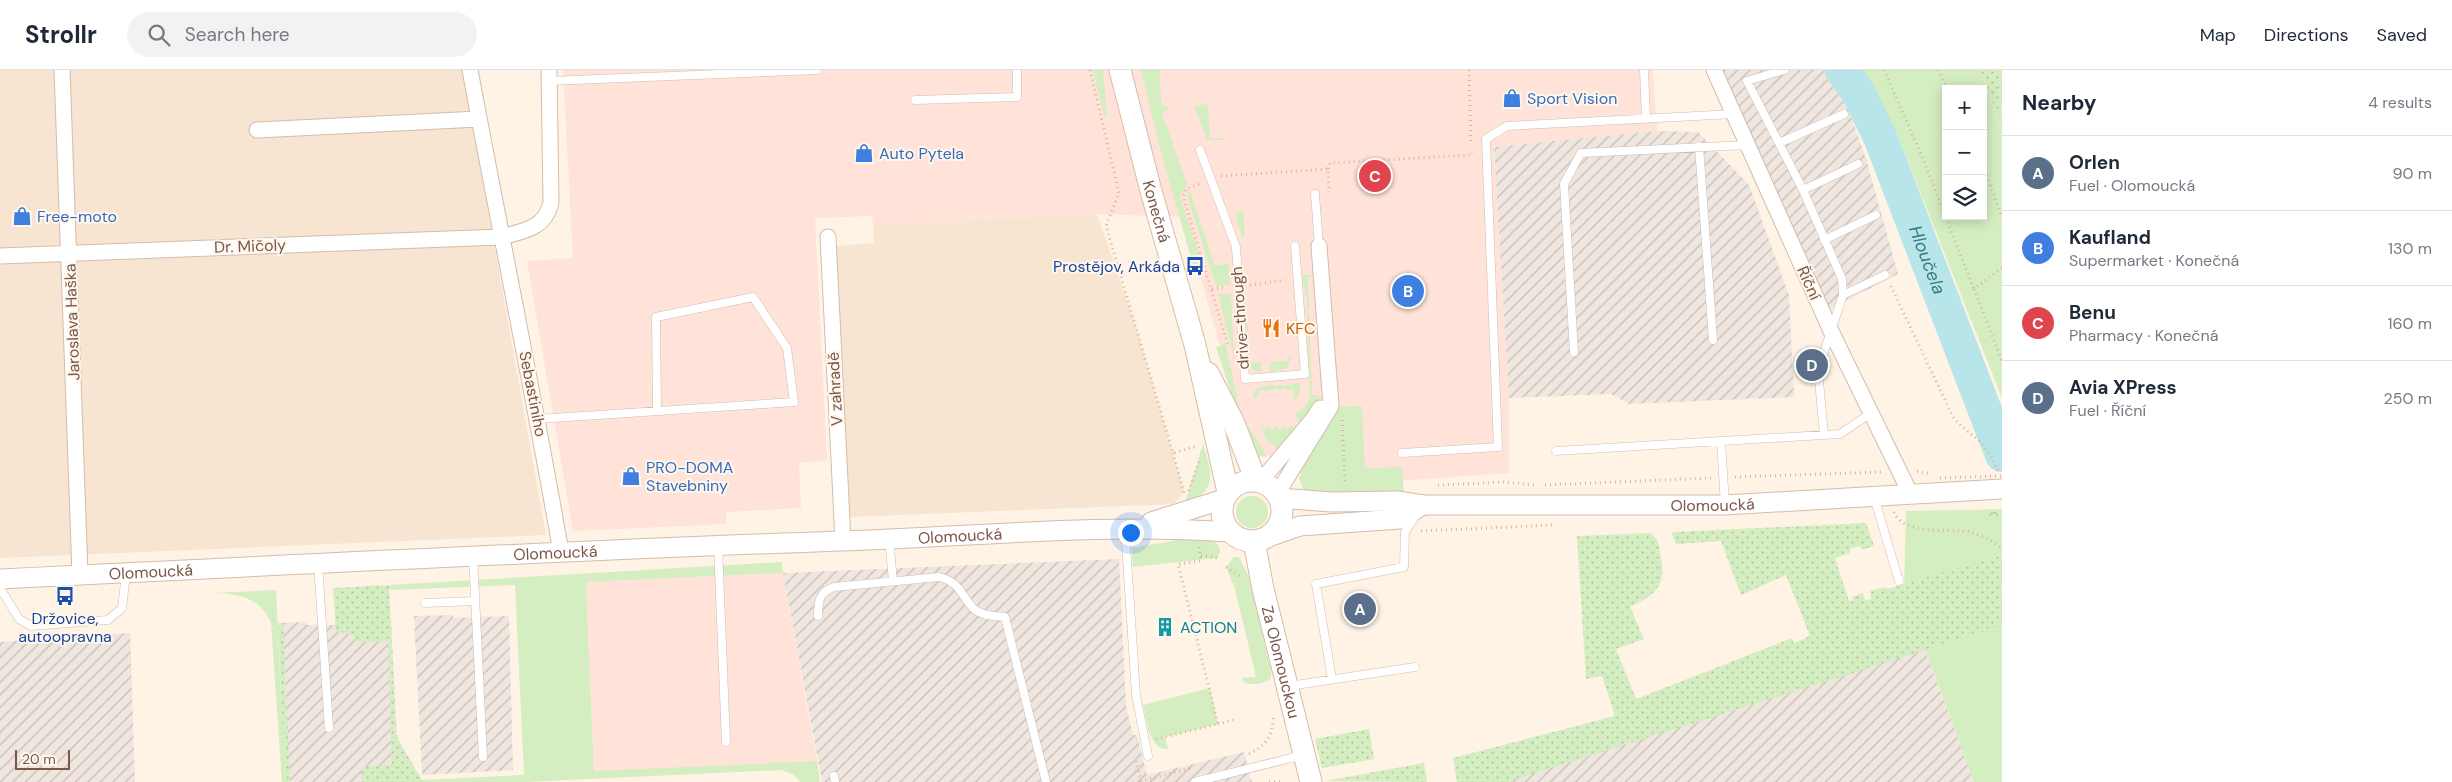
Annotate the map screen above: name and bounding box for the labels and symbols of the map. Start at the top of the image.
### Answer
shop icon: Sport Vision [1501,87,1523,109]
place label: Sport Vision [1527,88,1617,109]
shop icon: Auto Pytela [853,142,875,164]
place label: Auto Pytela [879,143,964,164]
pin: C [1359,157,1391,195]
street label: Konečná [1138,178,1176,245]
shop icon: Free-moto [11,205,33,227]
place label: Free-moto [37,206,117,227]
water label: Hloučela [1903,222,1951,298]
street label: Dr. Mičoly [214,234,286,258]
bus stop icon: Prostějov, Arkáda [1184,255,1206,277]
place label: Prostějov, Arkáda [1053,256,1180,277]
street label: Jaroslava Haška [59,263,85,381]
street label: Říční [1792,263,1826,304]
street label: drive-through [1226,266,1254,370]
pin: B [1392,272,1424,310]
restaurant icon: KFC [1260,317,1282,339]
place label: KFC [1286,318,1315,339]
pin: D [1796,346,1828,384]
street label: Sebastiniho [514,349,552,439]
street label: V zahradě [823,352,847,426]
place label: PRO-DOMA Stavebniny [646,457,734,496]
shop icon: PRO-DOMA Stavebniny [620,465,642,487]
street label: Olomoucká [1670,493,1755,516]
your location [1118,520,1144,546]
street label: Olomoucká [917,523,1003,548]
street label: Olomoucká [513,540,598,565]
street label: Olomoucká [108,559,193,584]
bus stop icon: Držovice, autoopravna [54,585,76,607]
pin: A [1344,590,1376,628]
street label: Za Olomouckou [1257,603,1305,720]
place label: Držovice, autoopravna [18,608,112,647]
building icon: ACTION [1154,616,1176,638]
place label: ACTION [1180,617,1237,638]
scale bar [15,747,70,770]

